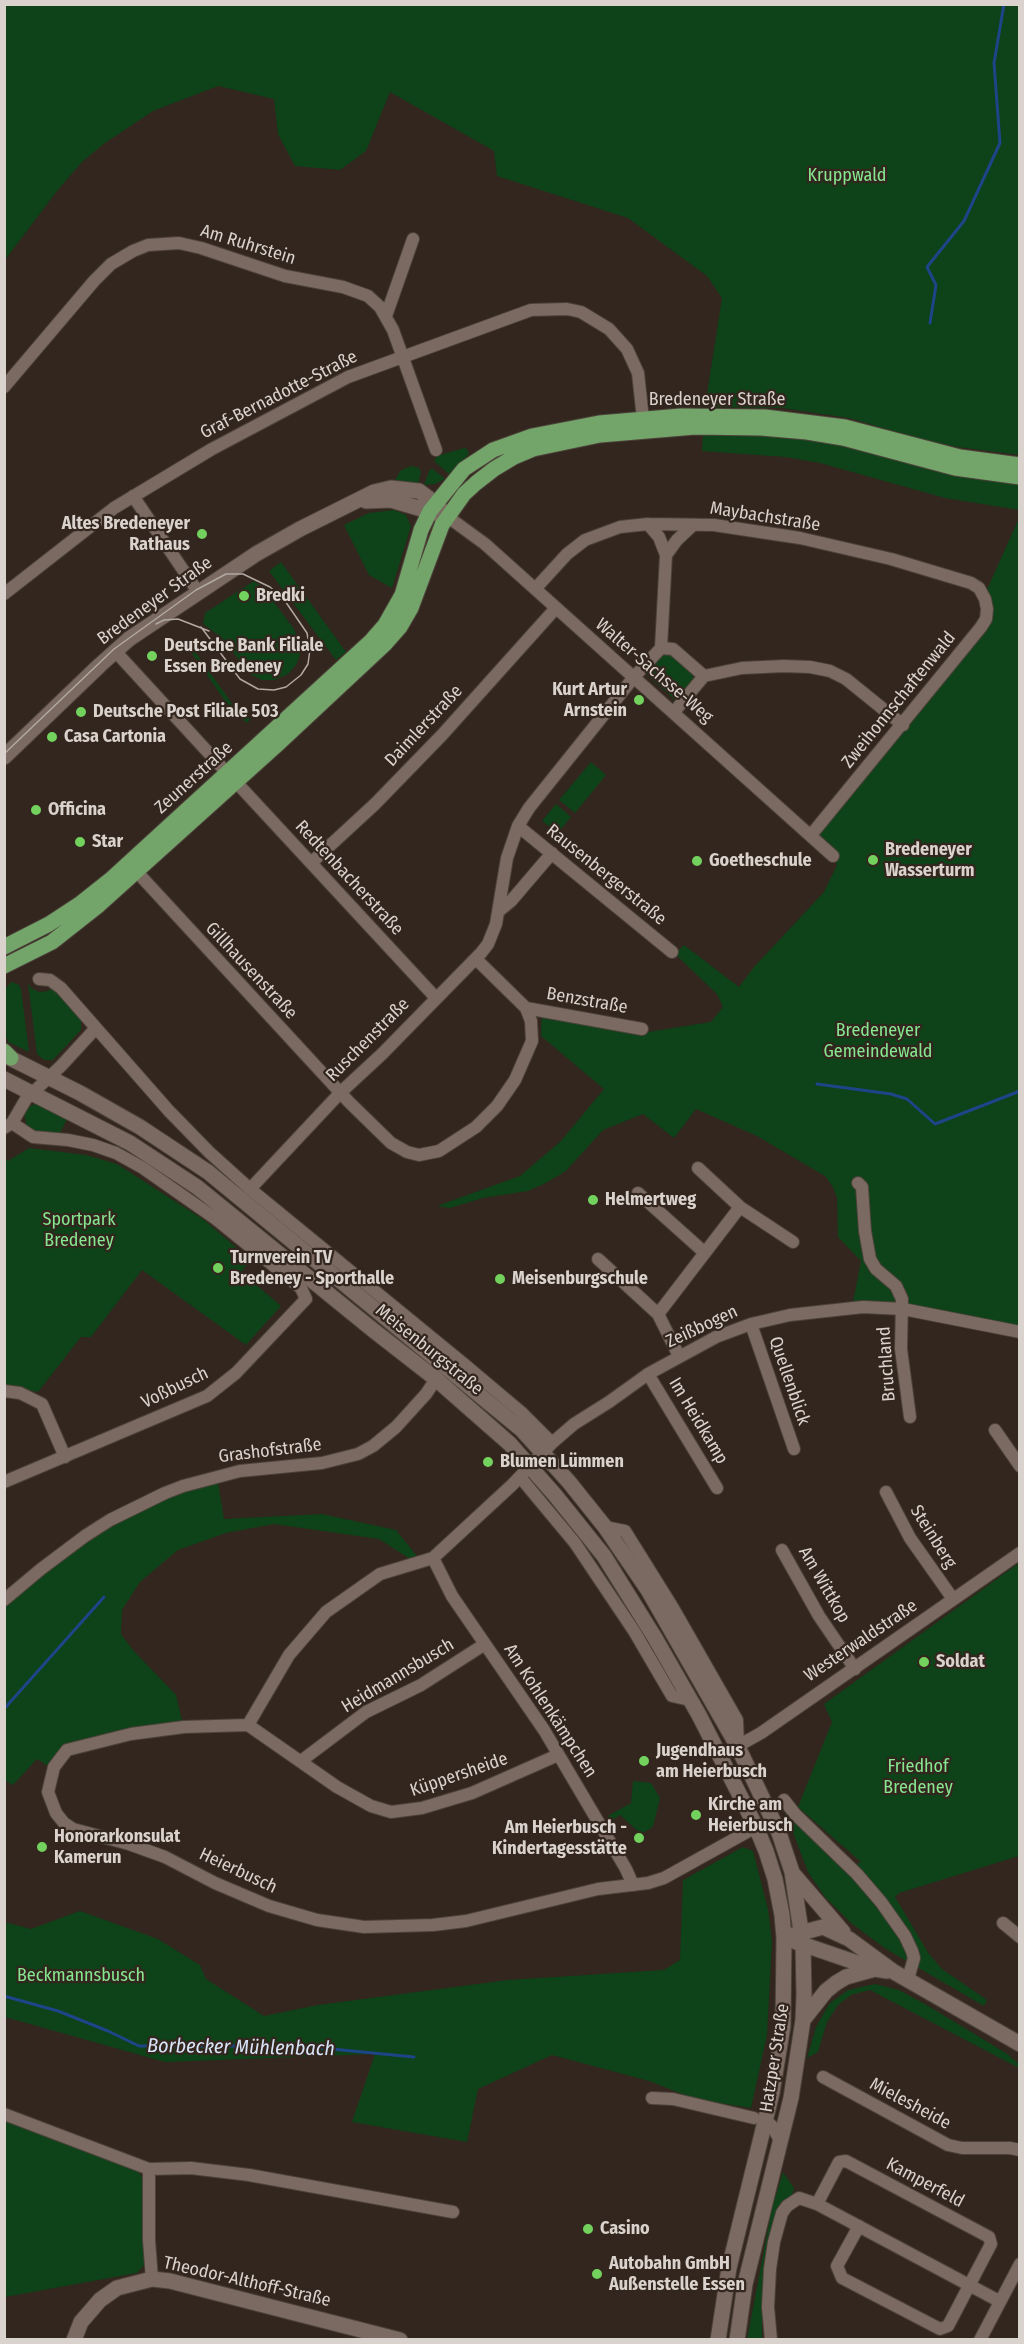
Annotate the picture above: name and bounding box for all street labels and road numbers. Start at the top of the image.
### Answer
street label: Am Ruhrstein [198,220,298,270]
street label: Graf-Bernadotte-Straße [197,346,361,444]
street label: Bredeneyer Straße [649,389,785,411]
street label: Maybachstraße [708,498,822,536]
street label: Bredeneyer Straße [93,552,217,650]
street label: Walter-Sachsse-Weg [591,614,717,728]
street label: Zweihonnschaftenwald [837,627,961,773]
street label: Daimlerstraße [381,681,467,771]
street label: Zeunerstraße [151,737,237,819]
street label: Redtenbacherstraße [290,816,408,940]
street label: Rausenbergerstraße [542,820,670,930]
street label: Gillhausenstraße [201,918,301,1024]
street label: Benzstraße [545,983,629,1019]
street label: Ruschenstraße [322,994,414,1086]
street label: Meisenburgstraße [371,1300,487,1400]
street label: Zeißbogen [663,1301,741,1353]
street label: Bruchland [874,1326,900,1402]
street label: Quellenblick [764,1334,814,1428]
street label: Voßbusch [138,1363,212,1413]
street label: Im Heidkamp [664,1374,732,1468]
street label: Grashofstraße [217,1434,323,1468]
street label: Steinberg [905,1501,961,1573]
street label: Am Wittkop [793,1543,855,1627]
street label: Westerwaldstraße [800,1595,922,1687]
street label: Heidmannsbusch [338,1634,458,1718]
street label: Am Kohlenkämpchen [499,1640,601,1782]
street label: Küppersheide [407,1748,511,1802]
street label: Heierbusch [196,1844,280,1898]
street label: Hatzper Straße [756,2002,794,2114]
street label: Mielesheide [866,2074,954,2134]
street label: Kamperfeld [882,2153,968,2213]
street label: Theodor-Althoff-Straße [161,2252,333,2312]

